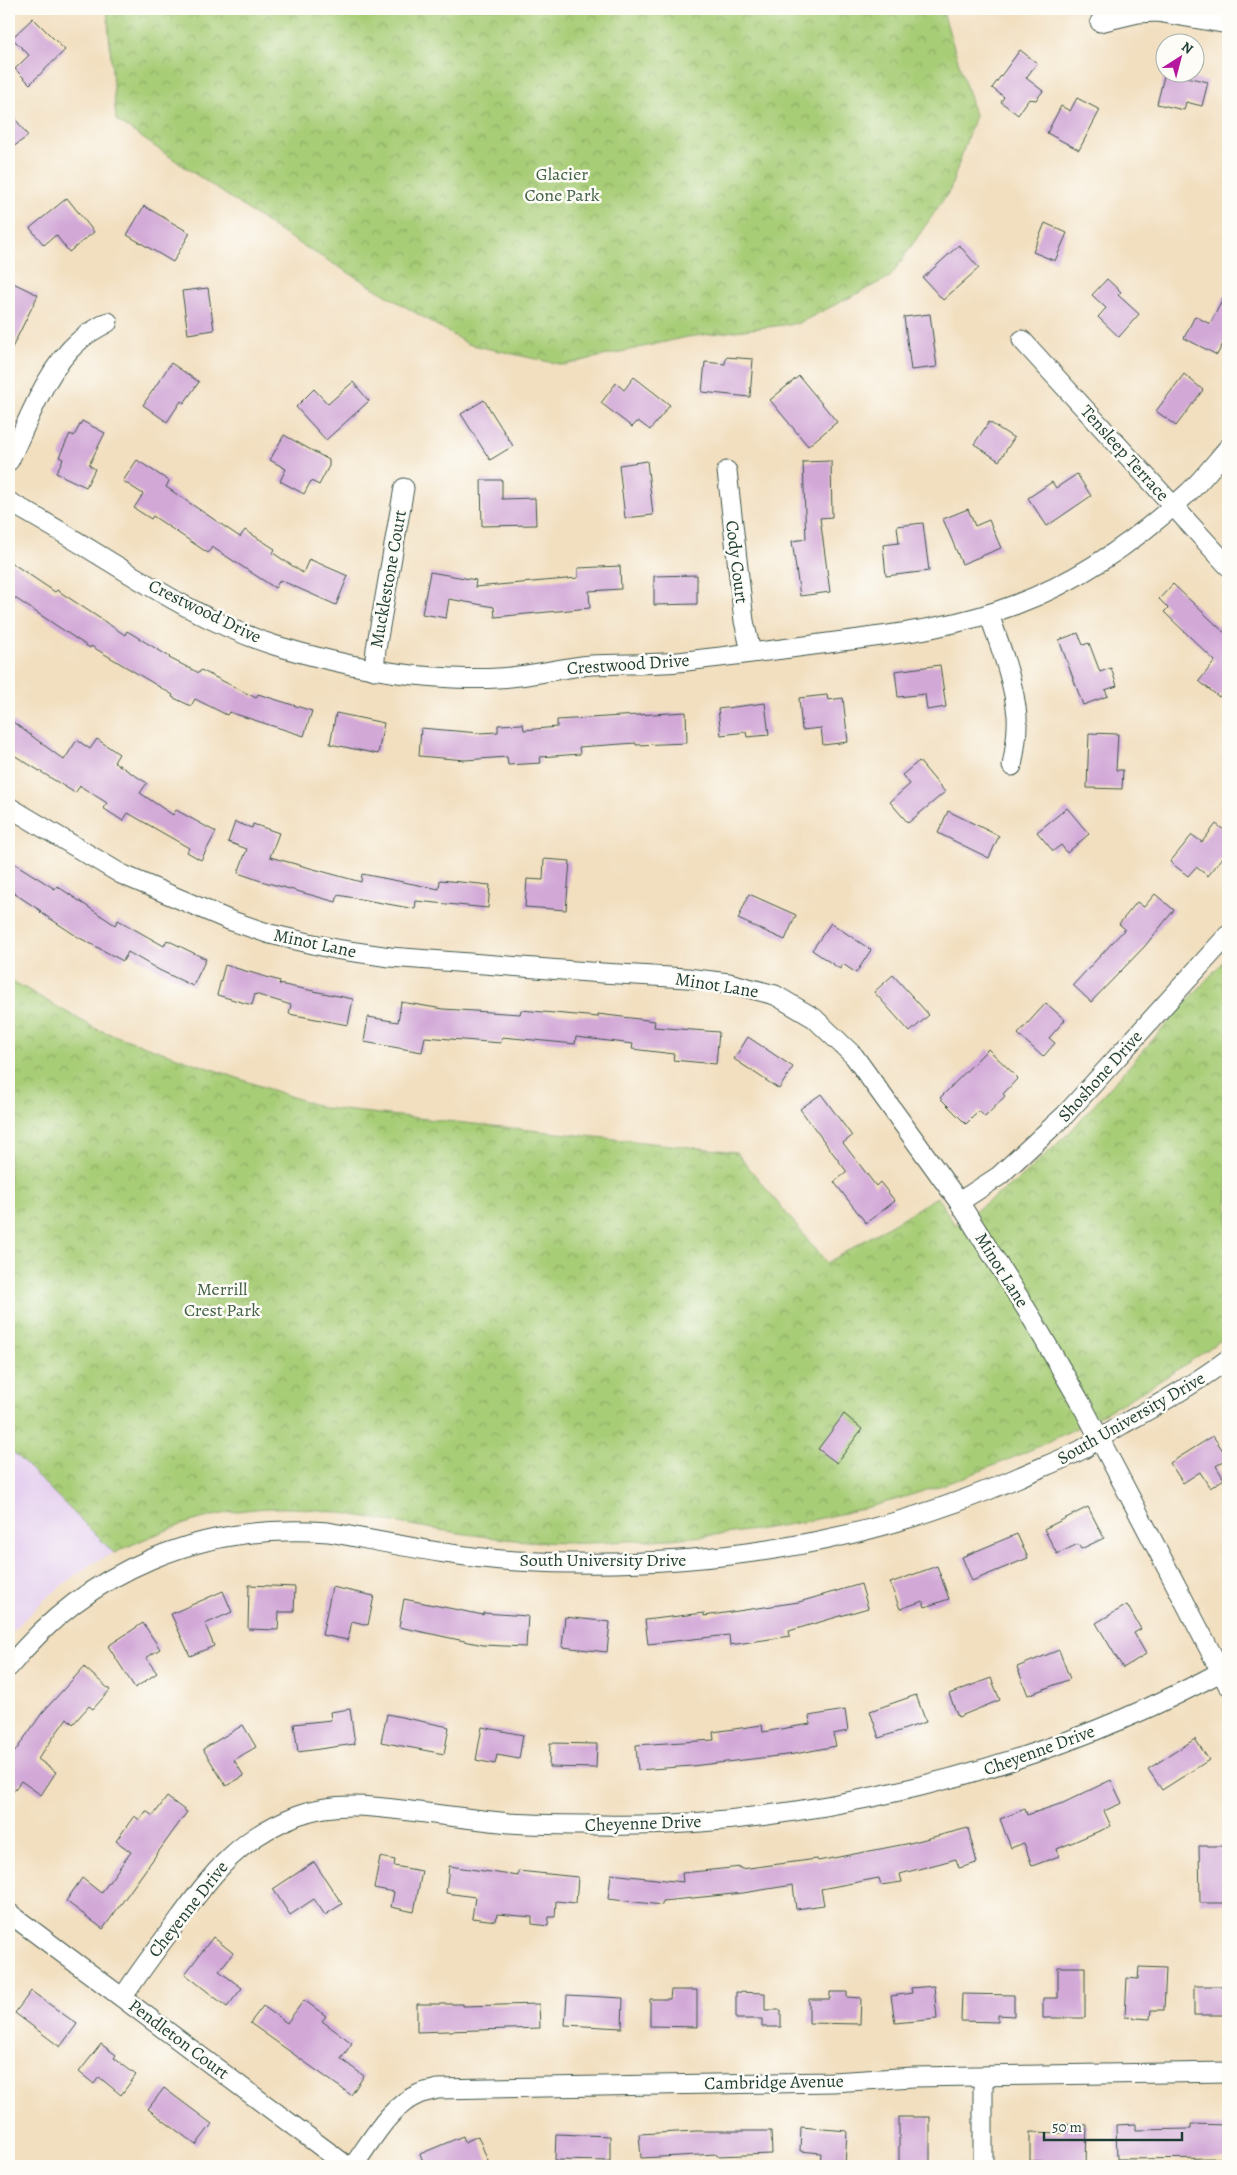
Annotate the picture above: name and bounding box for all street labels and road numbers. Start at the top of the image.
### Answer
street label: Tensleep Terrace [1075,400,1175,506]
street label: Mucklestone Court [364,508,412,650]
street label: Cody Court [720,519,754,605]
street label: Crestwood Drive [145,573,265,649]
street label: Crestwood Drive [566,648,690,680]
street label: Minot Lane [271,923,359,963]
street label: Minot Lane [674,967,760,1003]
street label: Shoshone Drive [1052,1025,1148,1127]
street label: Minot Lane [970,1228,1034,1312]
street label: South University Drive [1053,1366,1209,1470]
street label: South University Drive [520,1548,686,1572]
street label: Cheyenne Drive [980,1719,1098,1781]
street label: Cheyenne Drive [584,1809,702,1837]
street label: Cheyenne Drive [143,1856,233,1962]
street label: Pendleton Court [124,1993,234,2085]
street label: Cambridge Avenue [704,2069,844,2095]

